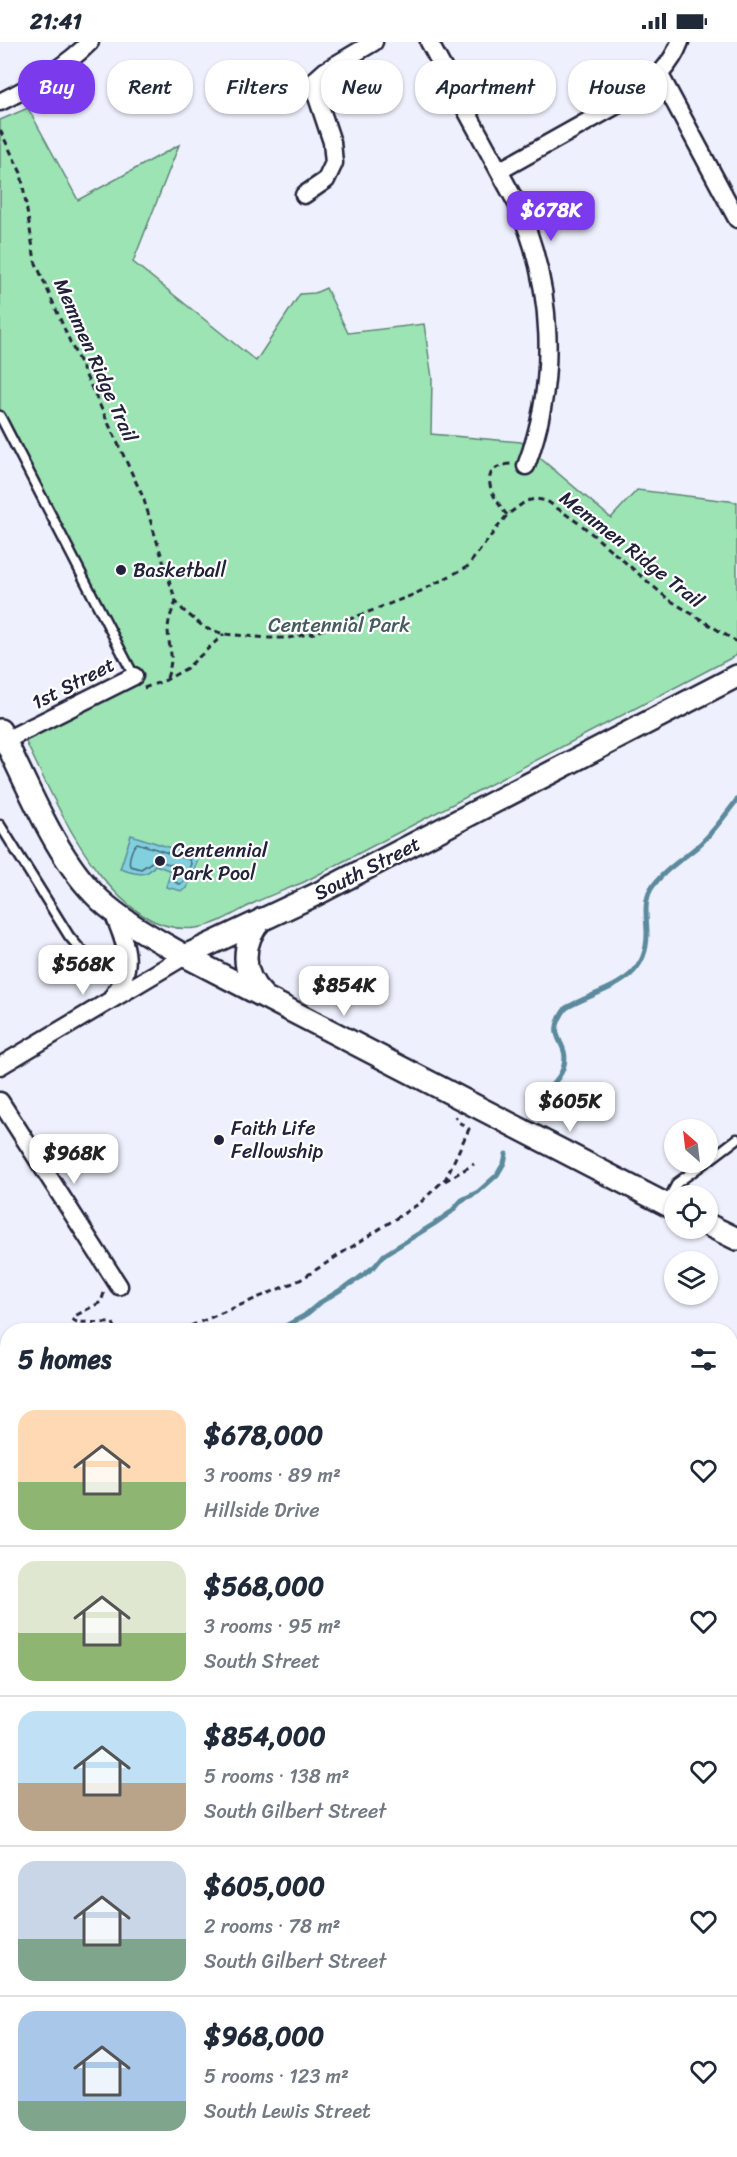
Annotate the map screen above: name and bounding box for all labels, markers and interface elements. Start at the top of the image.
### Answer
text: 21:41 [30,2,82,41]
chip: Buy [18,60,95,114]
chip: Rent [107,60,193,114]
chip: Filters [205,60,309,114]
chip: New [321,60,403,114]
chip: Apartment [415,60,556,114]
chip: House [568,60,667,114]
pin: $678K [509,191,593,242]
text: $678K [521,193,581,228]
street label: Memmen Ridge Trail [44,273,148,449]
street label: Memmen Ridge Trail [551,481,713,618]
place label: Basketball [133,553,227,588]
marker: Basketball [114,563,128,577]
park label: Centennial Park [268,608,410,643]
street label: 1st Street [25,647,121,719]
street label: South Street [308,826,427,910]
place label: Centennial Park Pool [172,833,269,891]
marker: Centennial Park Pool [153,854,167,868]
pin: $568K [41,945,125,996]
text: $568K [52,947,114,982]
pin: $854K [302,966,386,1017]
text: $854K [313,968,375,1003]
pin: $605K [528,1082,612,1133]
text: $605K [539,1084,601,1119]
place label: Faith Life Fellowship [231,1111,324,1169]
north arrow [664,1119,718,1173]
map controls [664,1119,718,1305]
marker: Faith Life Fellowship [212,1133,226,1147]
pin: $968K [32,1134,116,1185]
text: $968K [43,1136,105,1171]
button: locate [664,1185,718,1239]
button: layers [664,1251,718,1305]
text: 5 homes [18,1336,111,1382]
icon: filters [687,1343,720,1376]
text: $678,000 [204,1412,323,1458]
icon: home [66,1434,138,1506]
icon: heart [687,1454,720,1487]
text: 3 rooms · 89 m² [204,1458,341,1493]
text: Hillside Drive [204,1493,319,1528]
text: $568,000 [204,1563,324,1609]
icon: home [66,1585,138,1657]
icon: heart [687,1605,720,1638]
text: 3 rooms · 95 m² [204,1609,341,1644]
text: South Street [204,1644,320,1679]
text: $854,000 [204,1713,326,1759]
icon: home [66,1735,138,1807]
icon: heart [687,1755,720,1788]
text: 5 rooms · 138 m² [204,1759,349,1794]
text: South Gilbert Street [204,1794,386,1829]
text: $605,000 [204,1863,325,1909]
icon: home [66,1885,138,1957]
icon: heart [687,1905,720,1938]
text: 2 rooms · 78 m² [204,1909,340,1944]
text: South Gilbert Street [204,1944,386,1979]
text: $968,000 [204,2013,324,2059]
icon: home [66,2035,138,2107]
icon: heart [687,2055,720,2088]
text: 5 rooms · 123 m² [204,2059,349,2094]
text: South Lewis Street [204,2094,371,2129]

